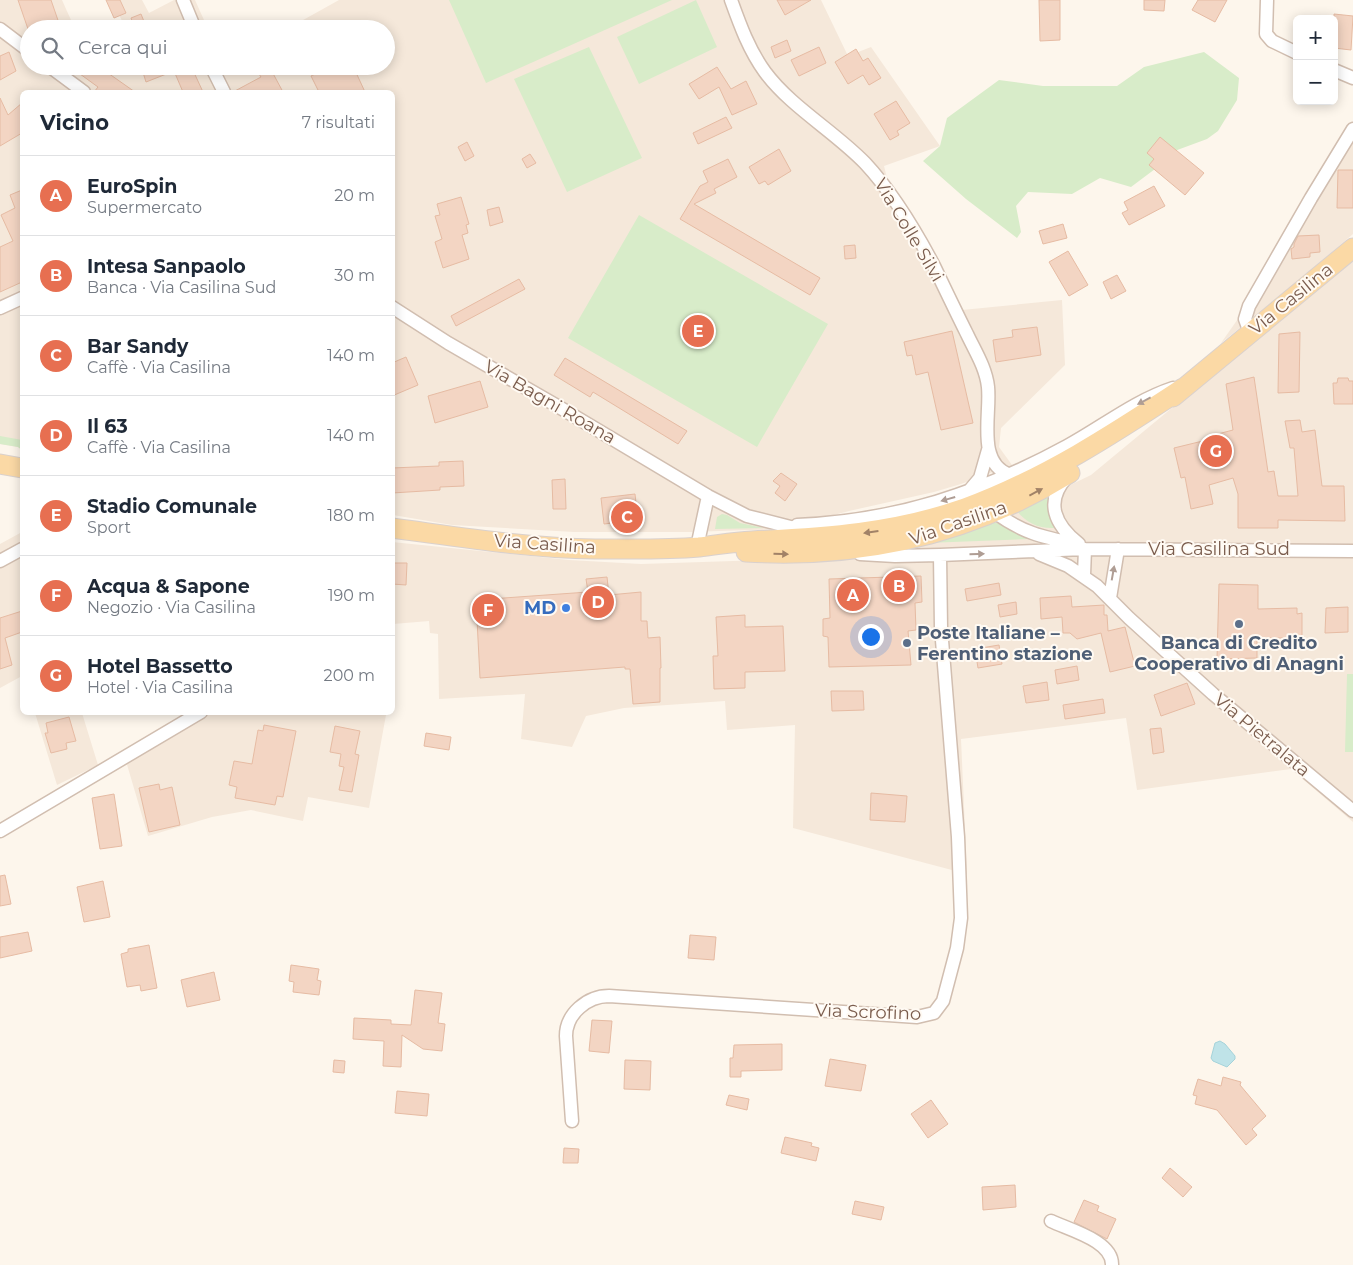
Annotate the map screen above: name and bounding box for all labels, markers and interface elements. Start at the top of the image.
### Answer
map controls [1293,15,1338,105]
button: + [1293,15,1338,60]
search box [20,20,395,75]
icon: search [38,34,66,62]
text: Cerca qui [78,36,168,59]
button: − [1293,60,1338,105]
text: Vicino [40,110,109,135]
text: 7 risultati [302,113,375,132]
street label: Via Colle Silvi [870,174,948,286]
text: EuroSpin [87,175,177,198]
text: A [50,186,62,205]
text: 20 m [334,186,375,205]
text: Supermercato [87,198,202,217]
text: Intesa Sanpaolo [87,255,246,278]
street label: Via Casilina [1245,258,1337,340]
text: B [50,266,62,285]
text: 30 m [334,266,375,285]
text: Banca · Via Casilina Sud [87,278,276,297]
pin: E [682,312,714,350]
text: Bar Sandy [87,335,188,358]
text: C [50,346,62,365]
text: 140 m [327,346,375,365]
street label: Via Bagni Roana [480,355,620,449]
text: Caffè · Via Casilina [87,358,231,377]
one-way arrow [1137,396,1151,405]
text: Il 63 [87,415,128,438]
text: D [49,426,63,445]
text: 140 m [327,426,375,445]
pin: G [1200,432,1232,470]
text: Caffè · Via Casilina [87,438,231,457]
one-way arrow [1029,488,1043,496]
text: Stadio Comunale [87,495,257,518]
one-way arrow [940,495,955,503]
street label: Via Casilina [906,496,1010,550]
pin: C [611,498,643,536]
text: E [51,506,61,525]
text: 180 m [327,506,375,525]
text: Sport [87,518,131,537]
one-way arrow [863,528,879,536]
street label: Via Casilina [493,529,597,559]
street label: Via Casilina Sud [1148,538,1290,560]
one-way arrow [969,549,985,557]
one-way arrow [773,550,789,558]
one-way arrow [1109,565,1117,581]
pin: B [883,567,915,605]
text: Acqua & Sapone [87,575,250,598]
pin: A [837,576,869,614]
pin: D [582,583,614,621]
text: F [51,586,61,605]
text: 190 m [328,586,375,605]
pin: F [472,591,504,629]
place label: MD [524,597,556,619]
text: Negozio · Via Casilina [87,598,256,617]
marker: MD [560,602,572,614]
marker: Banca di Credito Cooperativo di Anagni [1233,618,1245,630]
place label: Poste Italiane – Ferentino stazione [917,622,1093,665]
your location [858,624,884,650]
place label: Banca di Credito Cooperativo di Anagni [1134,632,1344,675]
marker: Poste Italiane – Ferentino stazione [901,637,913,649]
text: Hotel Bassetto [87,655,233,678]
text: G [50,666,62,685]
text: 200 m [324,666,375,685]
text: Hotel · Via Casilina [87,678,233,697]
street label: Via Pietralata [1210,688,1314,782]
street label: Via Scrofino [814,999,922,1025]

